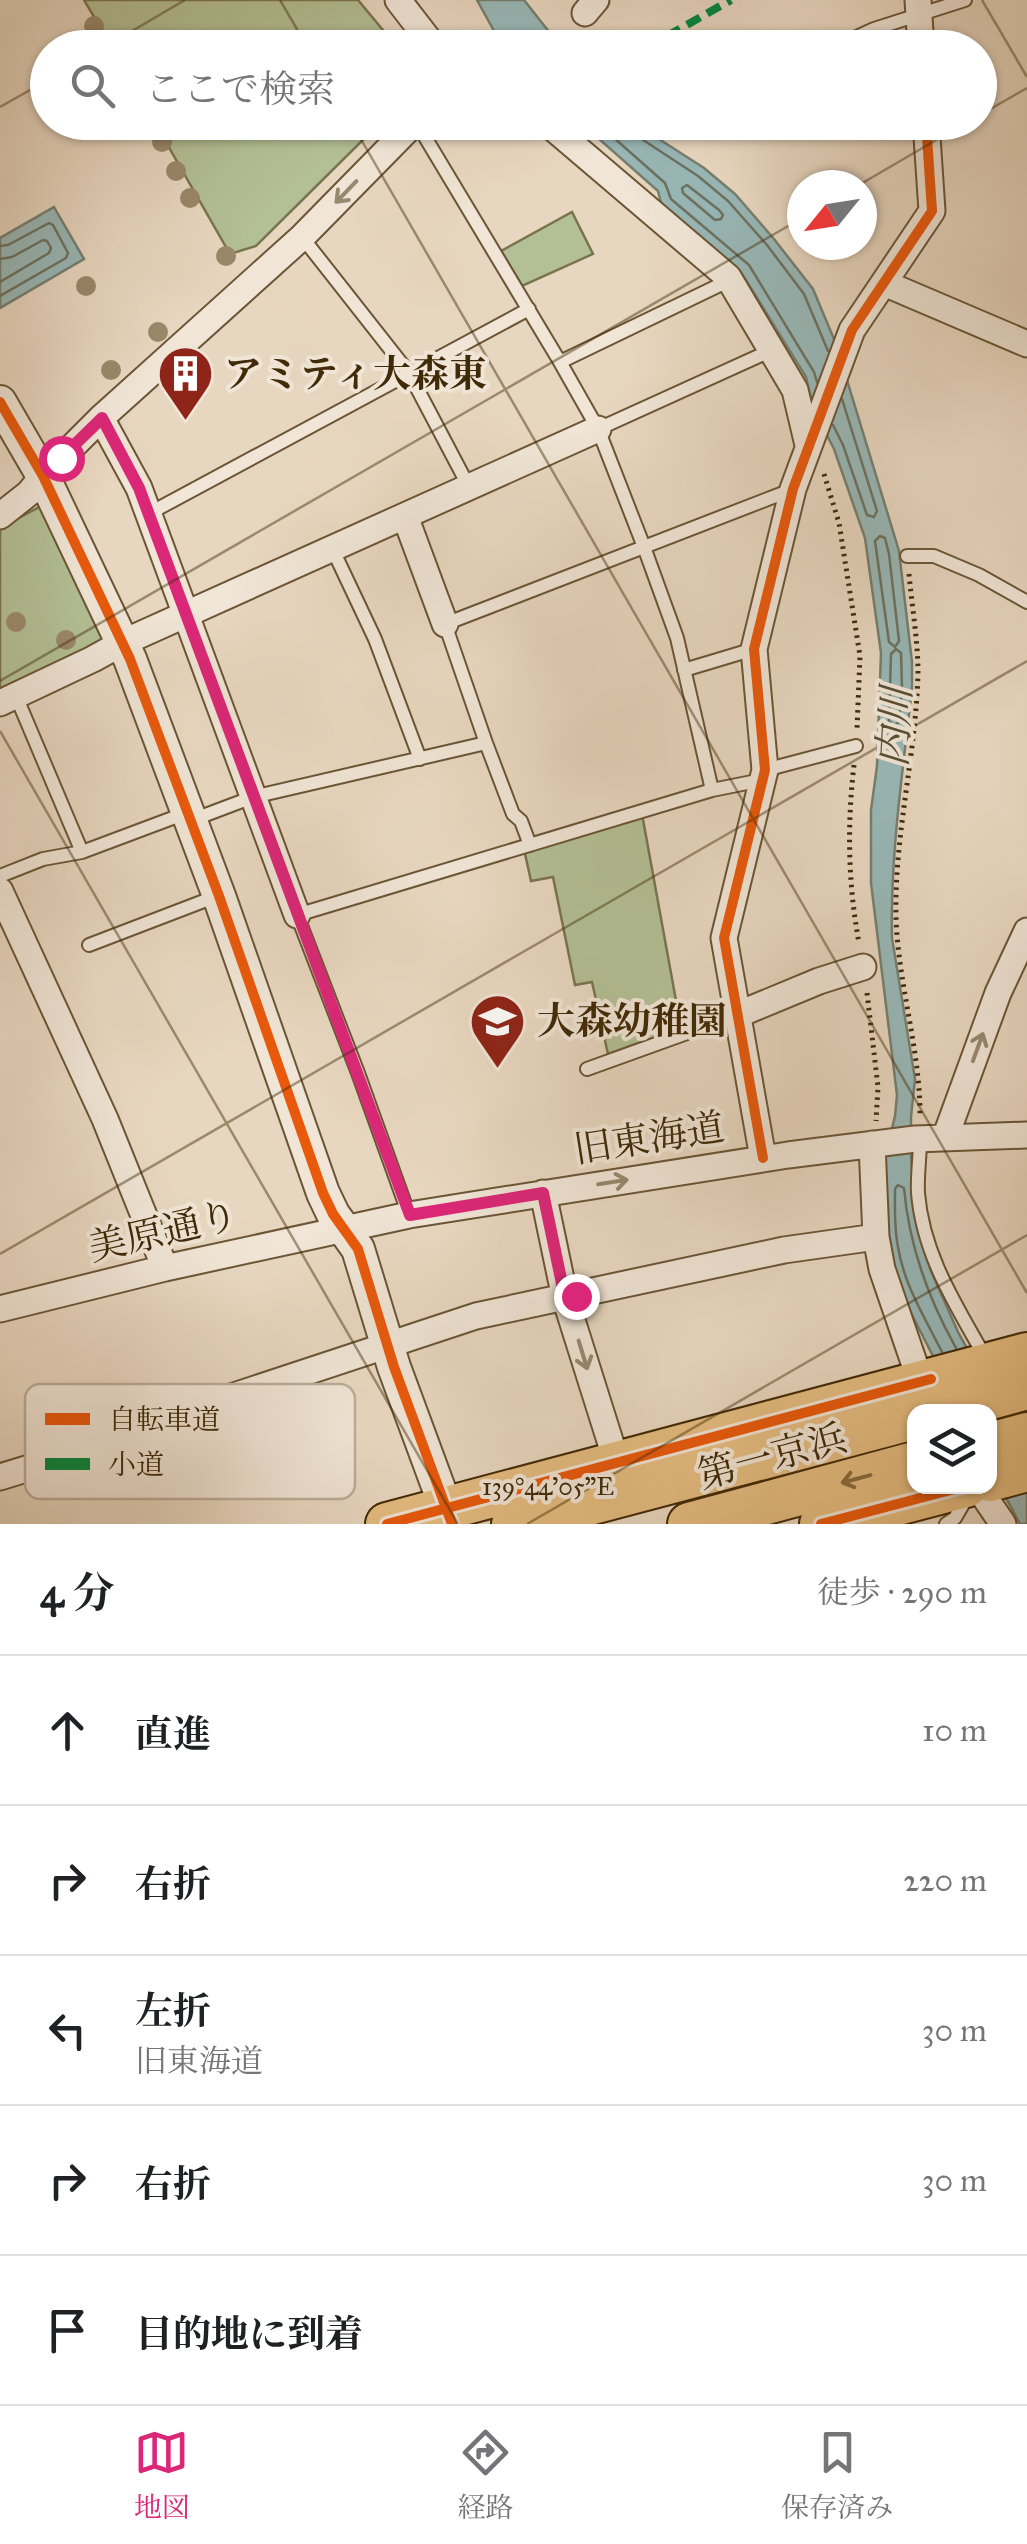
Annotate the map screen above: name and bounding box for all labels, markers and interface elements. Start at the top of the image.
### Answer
search box [30,30,997,140]
icon: search [65,58,120,113]
text: ここで検索 [145,66,335,112]
north arrow [787,170,877,260]
one-way arrow [334,180,358,204]
building icon: アミティ大森東 [155,344,215,423]
place label: アミティ大森東 [224,351,487,397]
route start [39,436,85,482]
water label: 内川 [868,682,921,768]
school or university icon: 大森幼稚園 [468,991,528,1070]
place label: 大森幼稚園 [537,998,727,1044]
one-way arrow [971,1032,989,1062]
street label: 旧東海道 [570,1103,728,1173]
one-way arrow [596,1172,628,1191]
street label: 美原通り [84,1191,242,1271]
route end [554,1274,600,1320]
one-way arrow [575,1339,593,1371]
legend [25,1384,355,1499]
text: 自転車道 [108,1402,220,1437]
map controls [907,1404,997,1494]
button: layers [907,1404,997,1494]
street label: 第一京浜 [693,1414,851,1498]
text: 小道 [108,1447,164,1482]
text: 139°44'05"E [482,1471,614,1502]
one-way arrow [841,1471,873,1490]
text: 4 分 [40,1567,114,1619]
text: 徒歩 · 290 m [817,1573,987,1612]
icon: ahead [40,1703,95,1758]
text: 直進 [135,1711,211,1757]
text: 10 m [922,1711,987,1750]
icon: right [40,1853,95,1908]
text: 右折 [135,1861,211,1907]
text: 220 m [903,1861,987,1900]
text: 左折 [135,1988,211,2034]
icon: left [40,2003,95,2058]
text: 30 m [922,2011,987,2050]
text: 旧東海道 [135,2042,263,2081]
icon: right [40,2153,95,2208]
text: 右折 [135,2161,211,2207]
text: 30 m [922,2161,987,2200]
icon: arrive [40,2303,95,2358]
text: 目的地に到着 [135,2311,363,2357]
tab: 地図 [134,2425,190,2525]
tab: 経路 [457,2425,513,2525]
tab: 保存済み [781,2425,893,2525]

